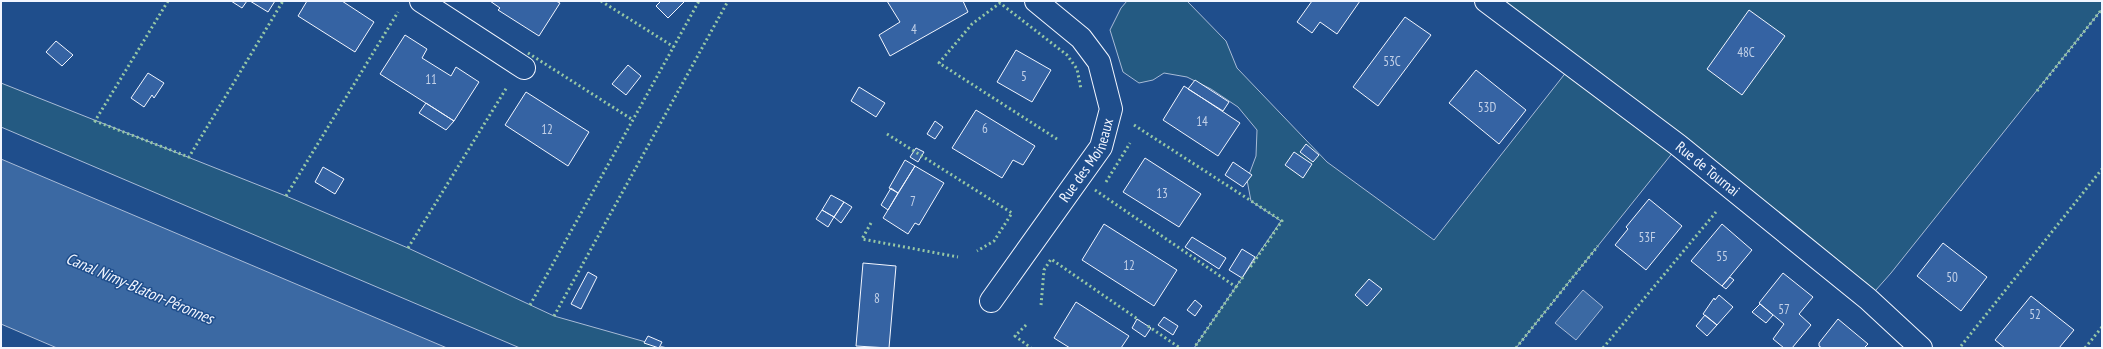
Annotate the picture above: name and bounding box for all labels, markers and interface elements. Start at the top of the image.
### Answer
house number: 4 [911,21,917,38]
house number: 48C [1737,44,1755,61]
house number: 53C [1383,53,1401,70]
house number: 5 [1021,68,1027,85]
house number: 11 [425,71,437,88]
house number: 53D [1478,99,1496,116]
house number: 14 [1196,113,1208,130]
street label: Rue des Moineaux [1055,116,1117,206]
house number: 6 [982,120,988,137]
house number: 12 [541,121,553,138]
street label: Rue de Tournai [1672,137,1744,200]
house number: 13 [1156,185,1168,202]
house number: 7 [910,193,916,210]
house number: 53F [1638,229,1656,246]
water label: Canal Nimy-Blaton-Péronnes [63,248,218,329]
house number: 55 [1716,248,1728,265]
house number: 12 [1123,257,1135,274]
house number: 50 [1946,269,1958,286]
house number: 8 [874,290,880,307]
house number: 57 [1778,301,1790,318]
house number: 52 [2029,306,2041,323]

